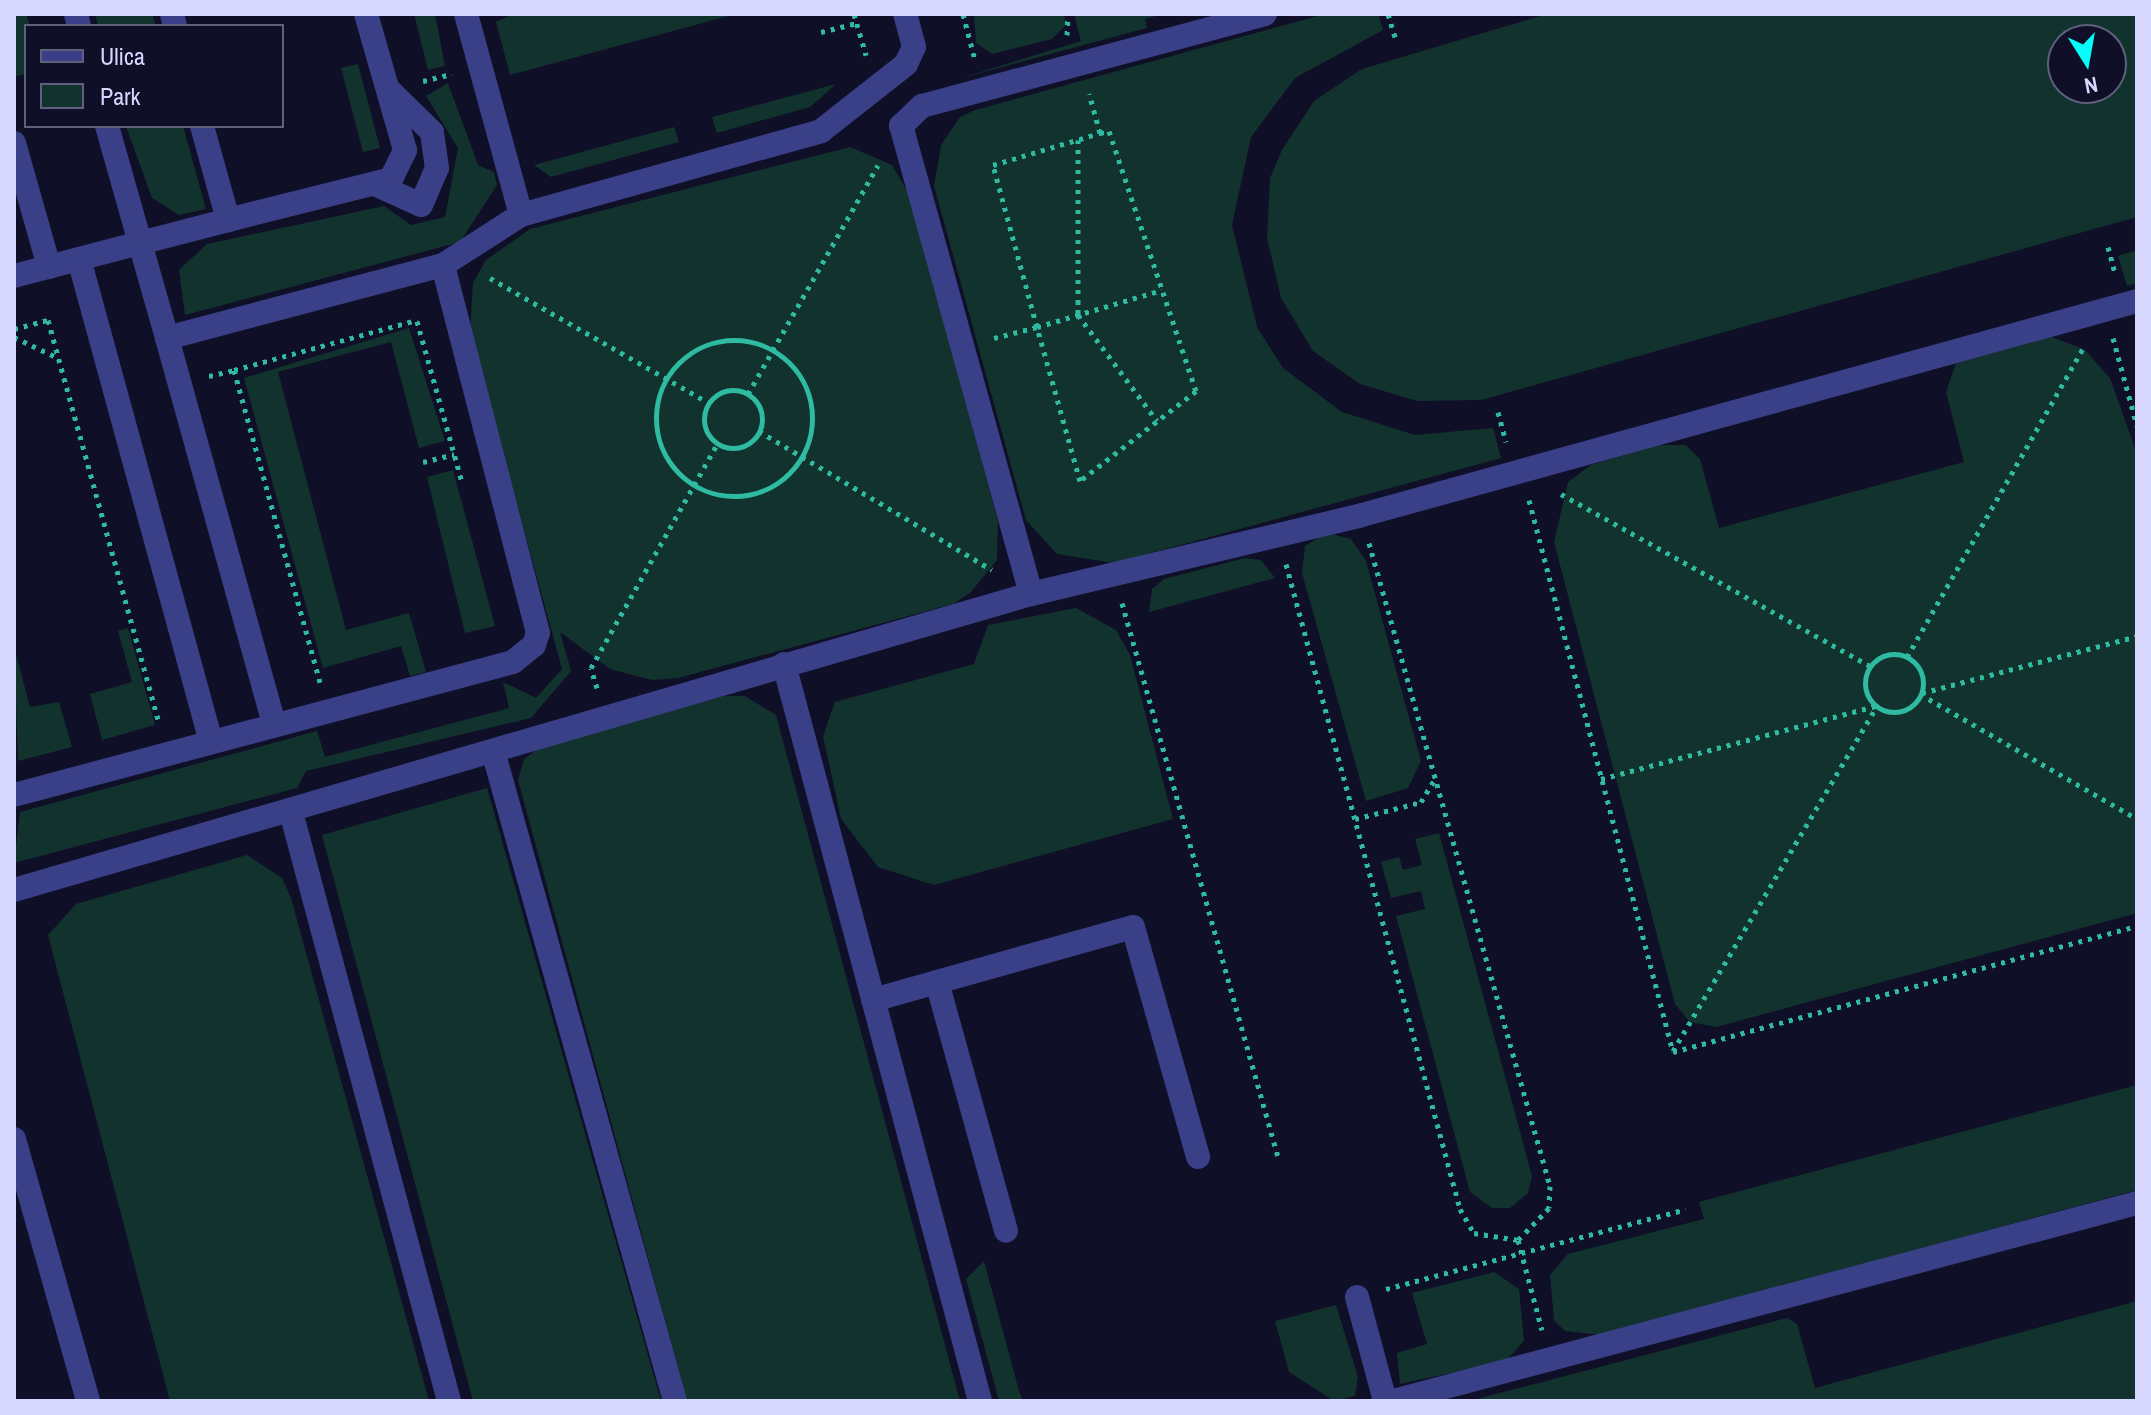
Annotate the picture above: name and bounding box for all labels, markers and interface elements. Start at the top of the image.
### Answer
legend [24,24,284,128]
north arrow [2047,24,2127,104]
text: Ulica [100,40,145,72]
text: N [2082,70,2100,102]
text: Park [100,80,140,112]

